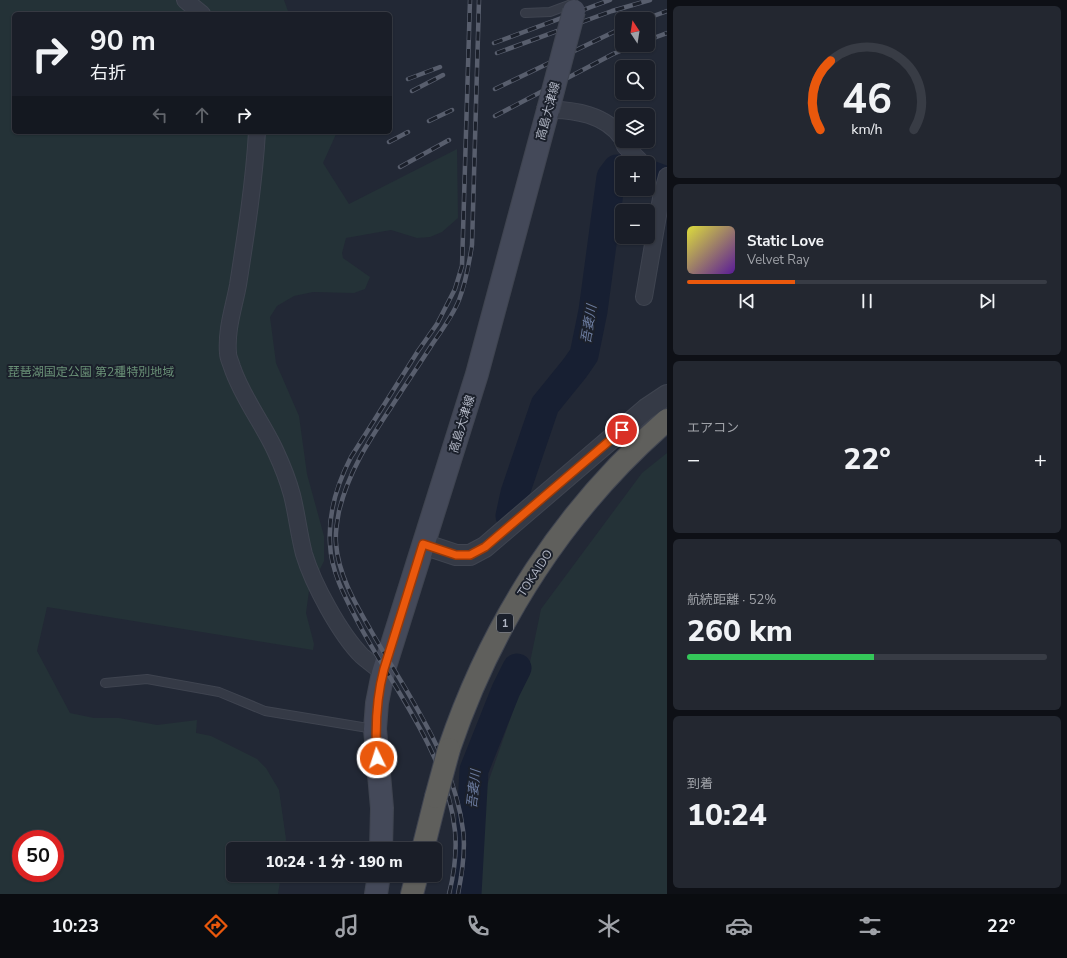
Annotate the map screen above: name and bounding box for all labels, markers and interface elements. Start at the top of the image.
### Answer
north arrow [615,12,655,52]
map controls [615,12,655,244]
text: 90 m [90,22,156,60]
icon: right [24,28,76,80]
button: search [615,60,655,100]
text: 右折 [90,61,126,85]
text: 46 [842,71,892,128]
street label: 高島大津線 [533,80,563,142]
icon: left [149,104,171,126]
icon: ahead [191,104,213,126]
icon: right [233,104,255,126]
button: layers [615,108,655,148]
text: km/h [851,119,883,138]
button: + [615,156,655,196]
button: − [615,204,655,244]
text: Static Love [747,231,824,251]
text: Velvet Ray [747,251,809,269]
icon: previous [736,290,758,312]
icon: pause [856,290,878,312]
icon: next [976,290,998,312]
water label: 吾妻川 [577,301,601,345]
park label: 琵琶湖国定公園 第2種特別地域 [8,364,174,380]
street label: 高島大津線 [446,393,478,455]
pin [605,413,639,447]
icon: arrive [611,419,633,441]
text: エアコン [687,419,739,437]
text: 22° [843,439,891,480]
text: − [687,445,700,475]
text: + [1034,445,1047,475]
street label: TOKAIDO [514,546,556,600]
text: 航続距離 · 52% [687,591,776,609]
text: 260 km [687,611,793,652]
road number: 1 [497,614,513,632]
position arrow [356,737,398,779]
water label: 吾妻川 [463,767,485,809]
text: 到着 [687,775,713,793]
text: 10:24 [687,795,767,836]
speed limit sign: 50 [12,830,64,882]
text: 10:24 · 1 分 · 190 m [265,852,403,872]
icon: directions [202,912,230,940]
icon: music [333,912,361,940]
icon: phone [464,912,492,940]
icon: climate [595,912,623,940]
icon: car [725,912,753,940]
icon: filters [856,912,884,940]
text: 10:23 [51,914,99,938]
text: 22° [987,914,1016,938]

